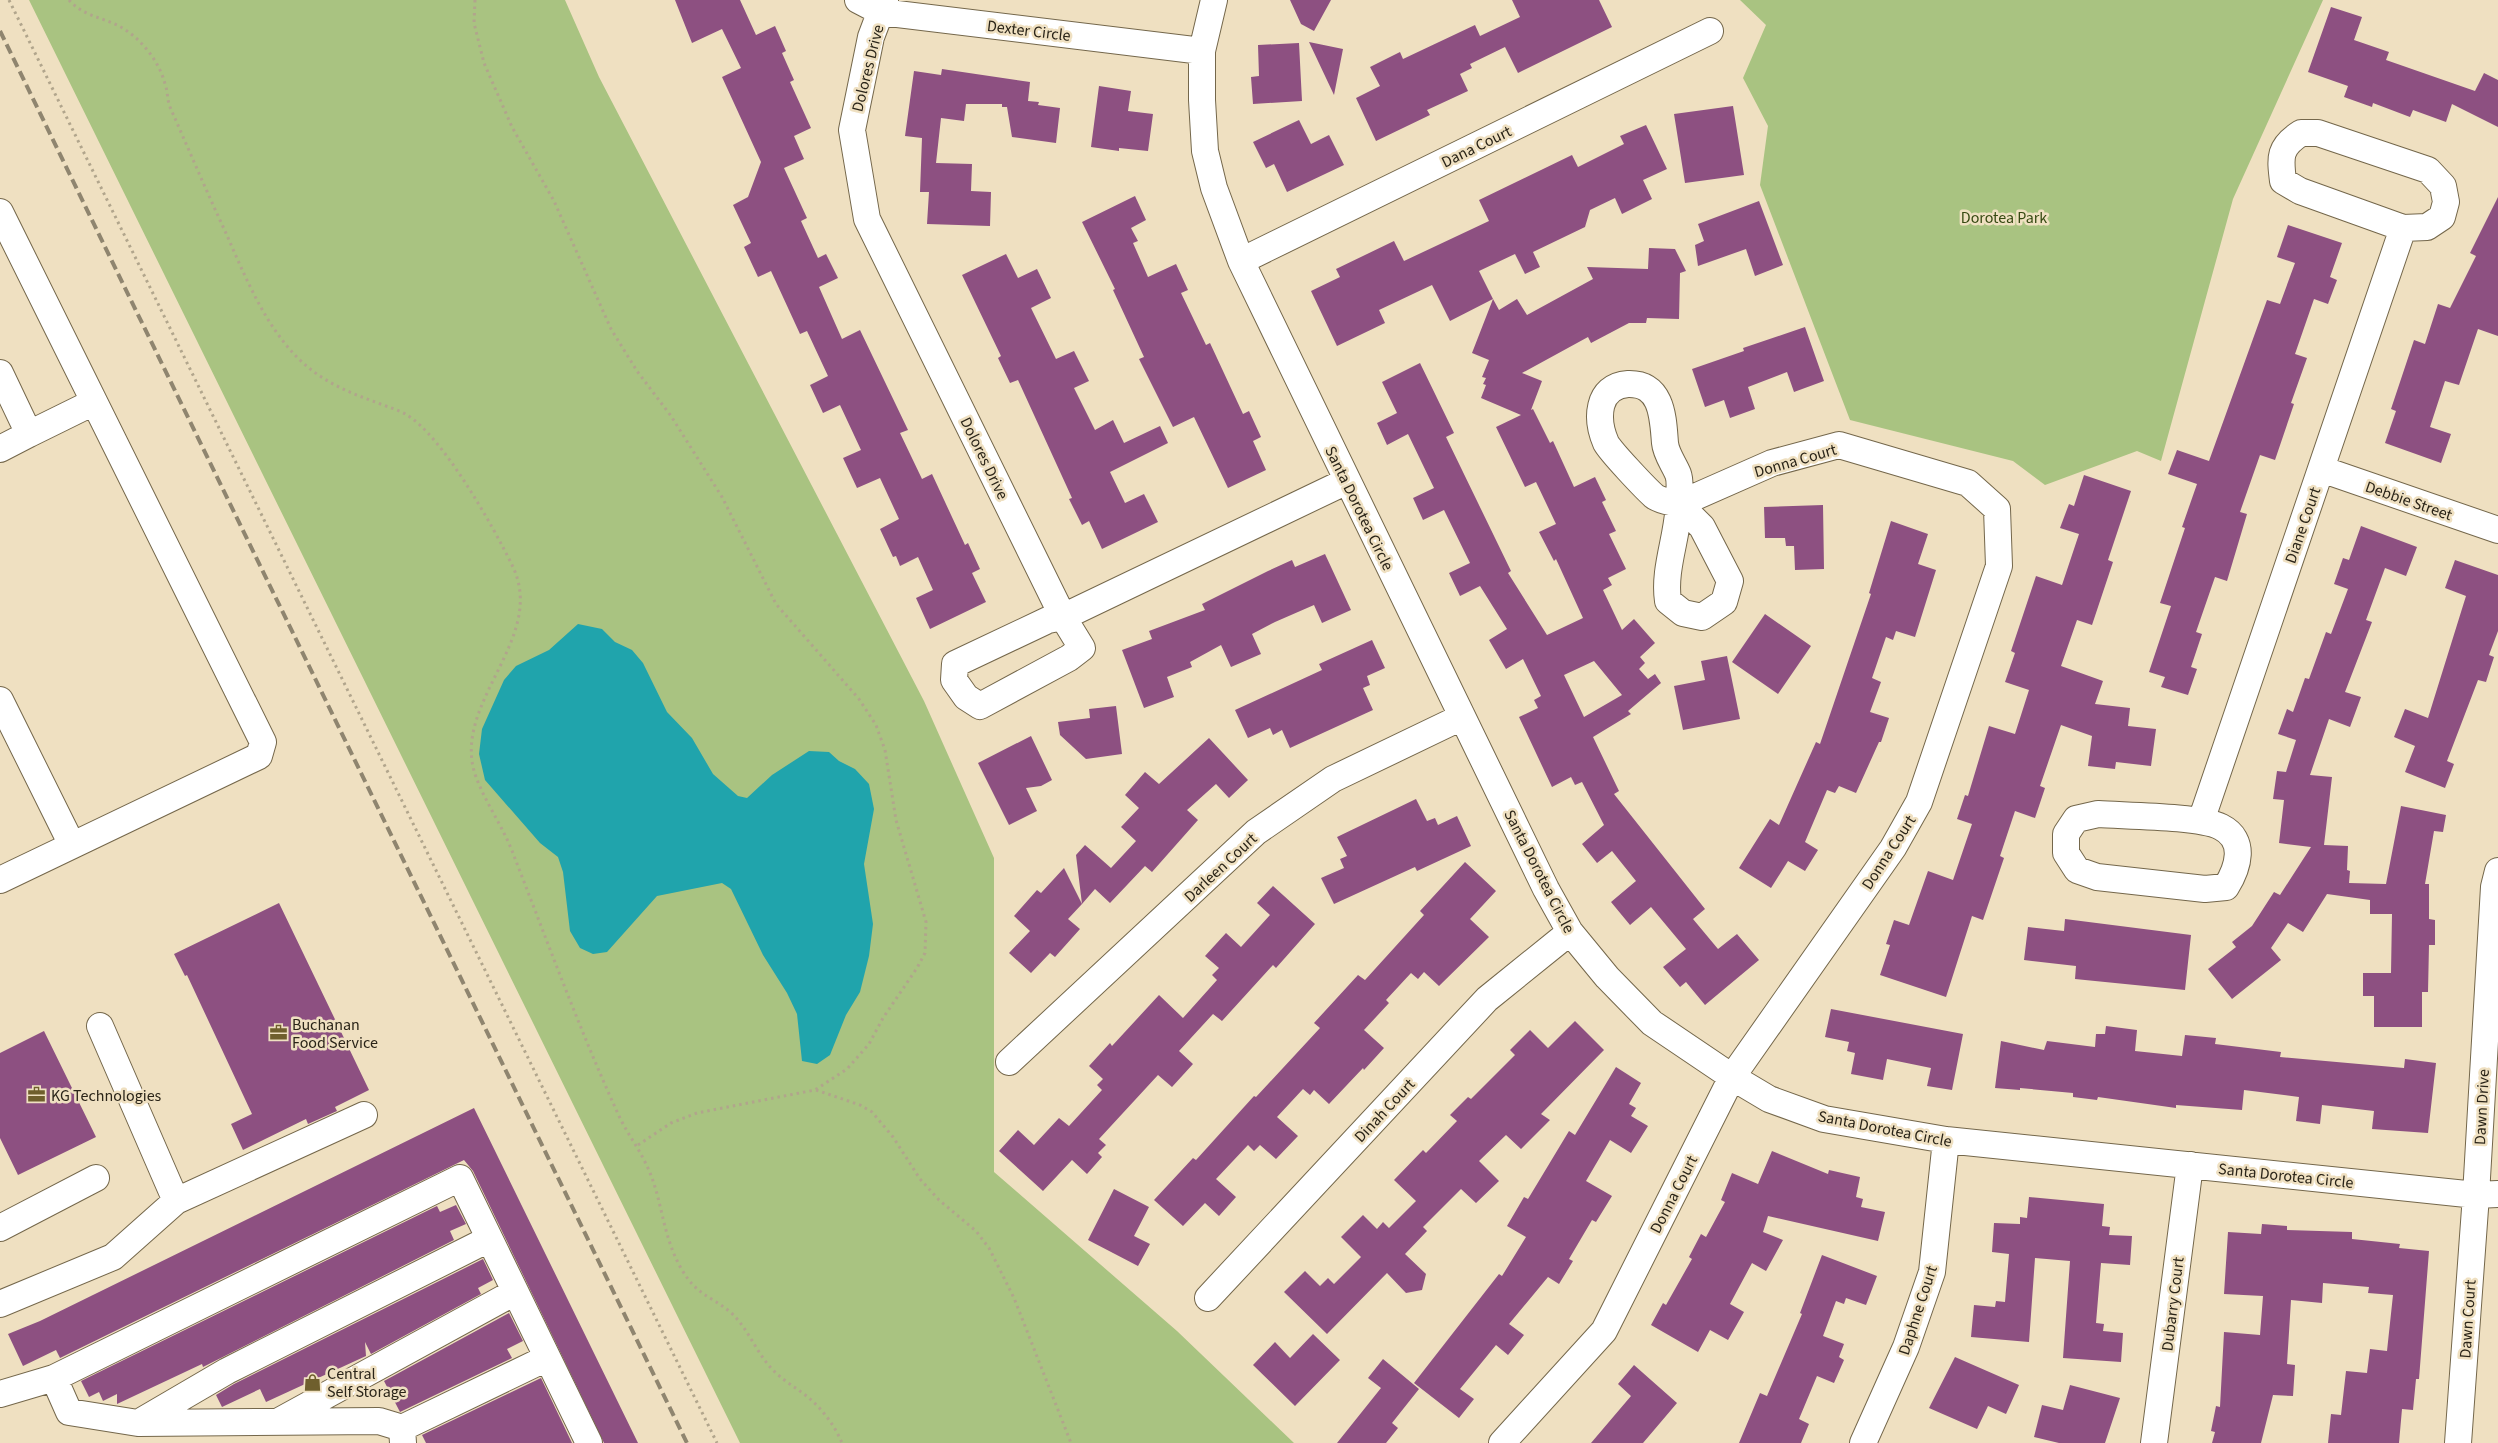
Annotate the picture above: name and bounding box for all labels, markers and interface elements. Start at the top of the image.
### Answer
street label: Dexter Circle [986,15,1072,47]
street label: Dolores Drive [847,22,889,114]
street label: Dana Court [1438,120,1516,173]
park label: Dorotea Park [1961,207,2047,229]
street label: Dolores Drive [955,414,1014,503]
street label: Donna Court [1752,439,1840,483]
street label: Santa Dorotea Circle [1319,443,1399,574]
street label: Debbie Street [2362,476,2456,526]
street label: Diane Court [2280,484,2326,566]
street label: Santa Dorotea Circle [1498,806,1580,937]
street label: Donna Court [1857,811,1921,894]
street label: Darleen Court [1179,828,1263,907]
place label: Buchanan Food Service [292,1014,378,1054]
office icon: Buchanan Food Service [268,1023,288,1043]
street label: Dawn Drive [2469,1068,2495,1146]
street label: Dinah Court [1349,1074,1420,1147]
office icon: KG Technologies [27,1085,47,1105]
place label: KG Technologies [51,1085,162,1107]
street label: Santa Dorotea Circle [1816,1105,1954,1153]
street label: Donna Court [1645,1151,1703,1237]
street label: Santa Dorotea Circle [2217,1158,2355,1194]
street label: Dubarry Court [2156,1255,2190,1353]
street label: Daphne Court [1893,1262,1943,1358]
street label: Dawn Court [2454,1278,2482,1359]
place label: Central Self Storage [327,1363,407,1403]
shop icon: Central Self Storage [303,1372,323,1392]

